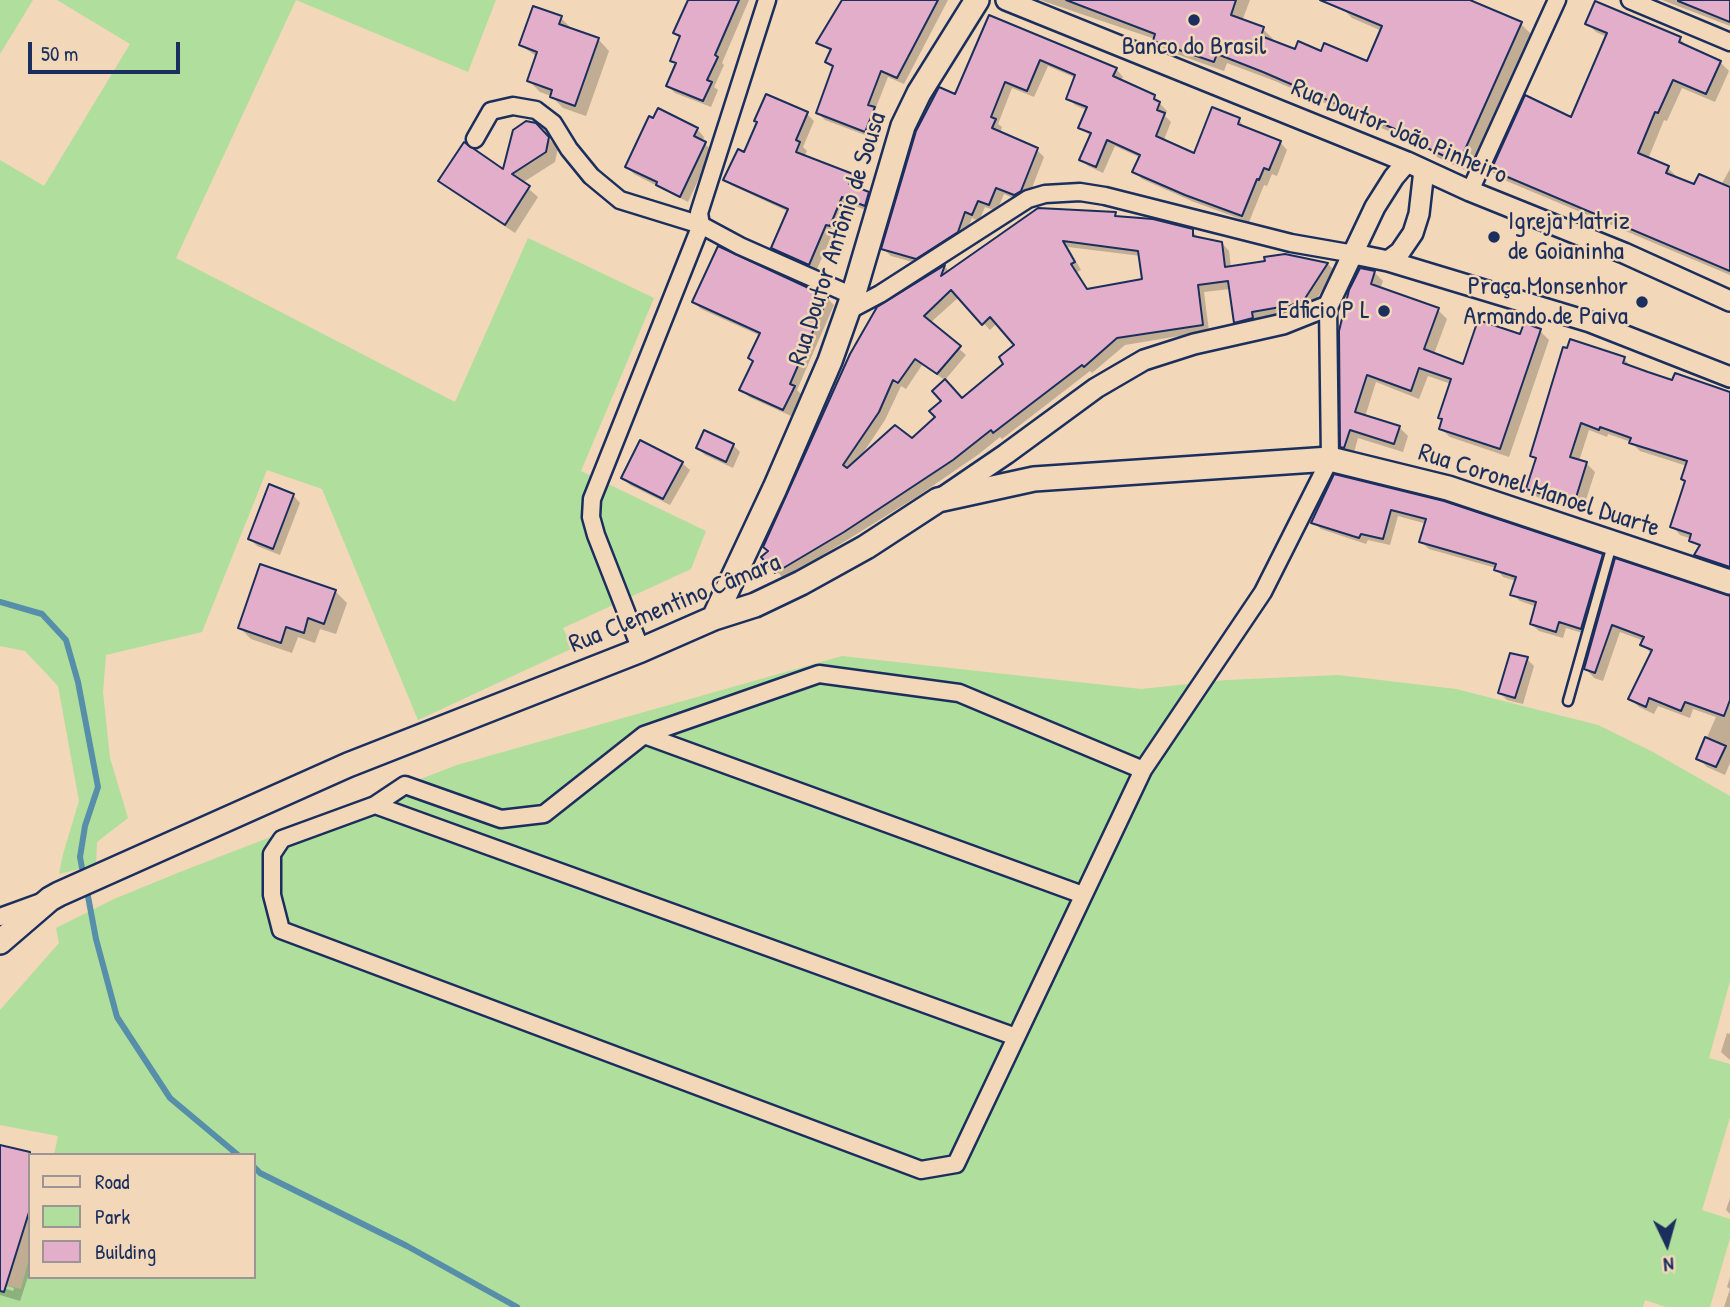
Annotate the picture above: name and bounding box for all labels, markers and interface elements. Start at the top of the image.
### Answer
marker: Banco do Brasil [1186,12,1202,28]
scale bar [32,28,184,72]
place label: Banco do Brasil [1122,31,1266,63]
text: 50 m [41,39,78,68]
street label: Rua Doutor João Pinheiro [1286,72,1512,192]
street label: Rua Doutor Antônio de Sousa [782,108,894,370]
place label: Igreja Matriz de Goianinha [1508,206,1630,268]
marker: Igreja Matriz de Goianinha [1486,229,1502,245]
place label: Praça Monsenhor Armando de Paiva [1463,271,1628,332]
marker: Praça Monsenhor Armando de Paiva [1634,294,1650,310]
place label: Edficio P L [1277,295,1370,327]
marker: Edficio P L [1376,303,1392,319]
street label: Rua Coronel Manoel Duarte [1414,437,1664,545]
street label: Rua Clementino Câmara [565,547,785,661]
legend [28,1153,256,1279]
text: Road [95,1167,129,1196]
text: Park [95,1202,130,1231]
north arrow [1632,1209,1702,1279]
text: Building [95,1237,156,1266]
text: N [1663,1252,1675,1278]

